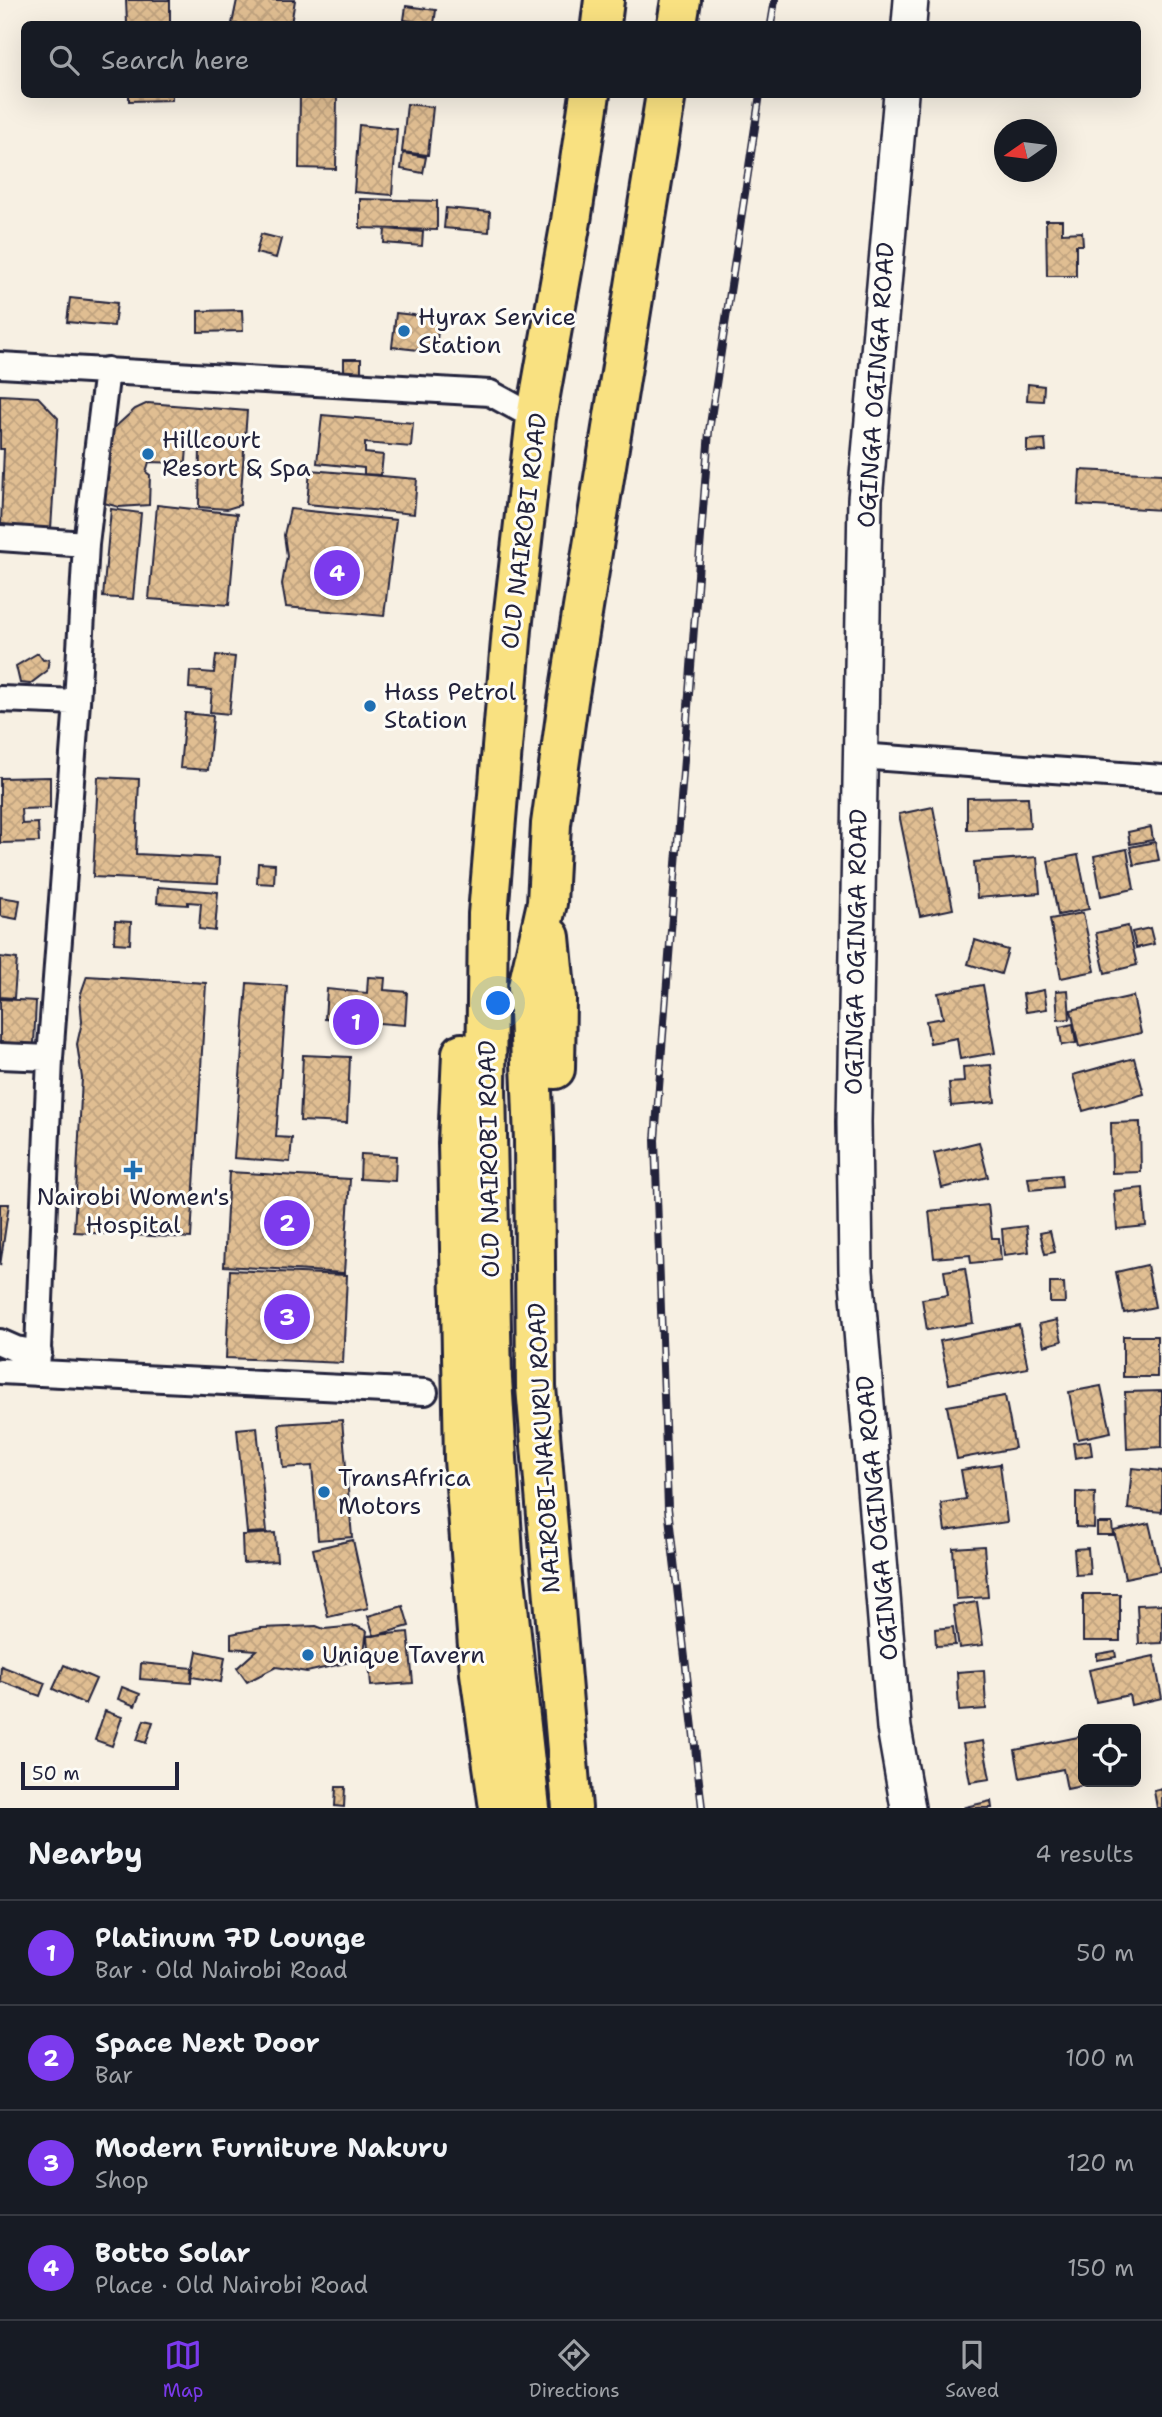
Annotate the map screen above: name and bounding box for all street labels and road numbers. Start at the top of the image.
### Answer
street label: OGINGA OGINGA ROAD [850,241,902,529]
street label: OLD NAIROBI ROAD [494,411,554,651]
street label: OGINGA OGINGA ROAD [838,809,874,1095]
street label: OLD NAIROBI ROAD [471,1040,507,1278]
street label: NAIROBI-NAKURU ROAD [520,1302,568,1594]
street label: OGINGA OGINGA ROAD [849,1374,905,1662]

